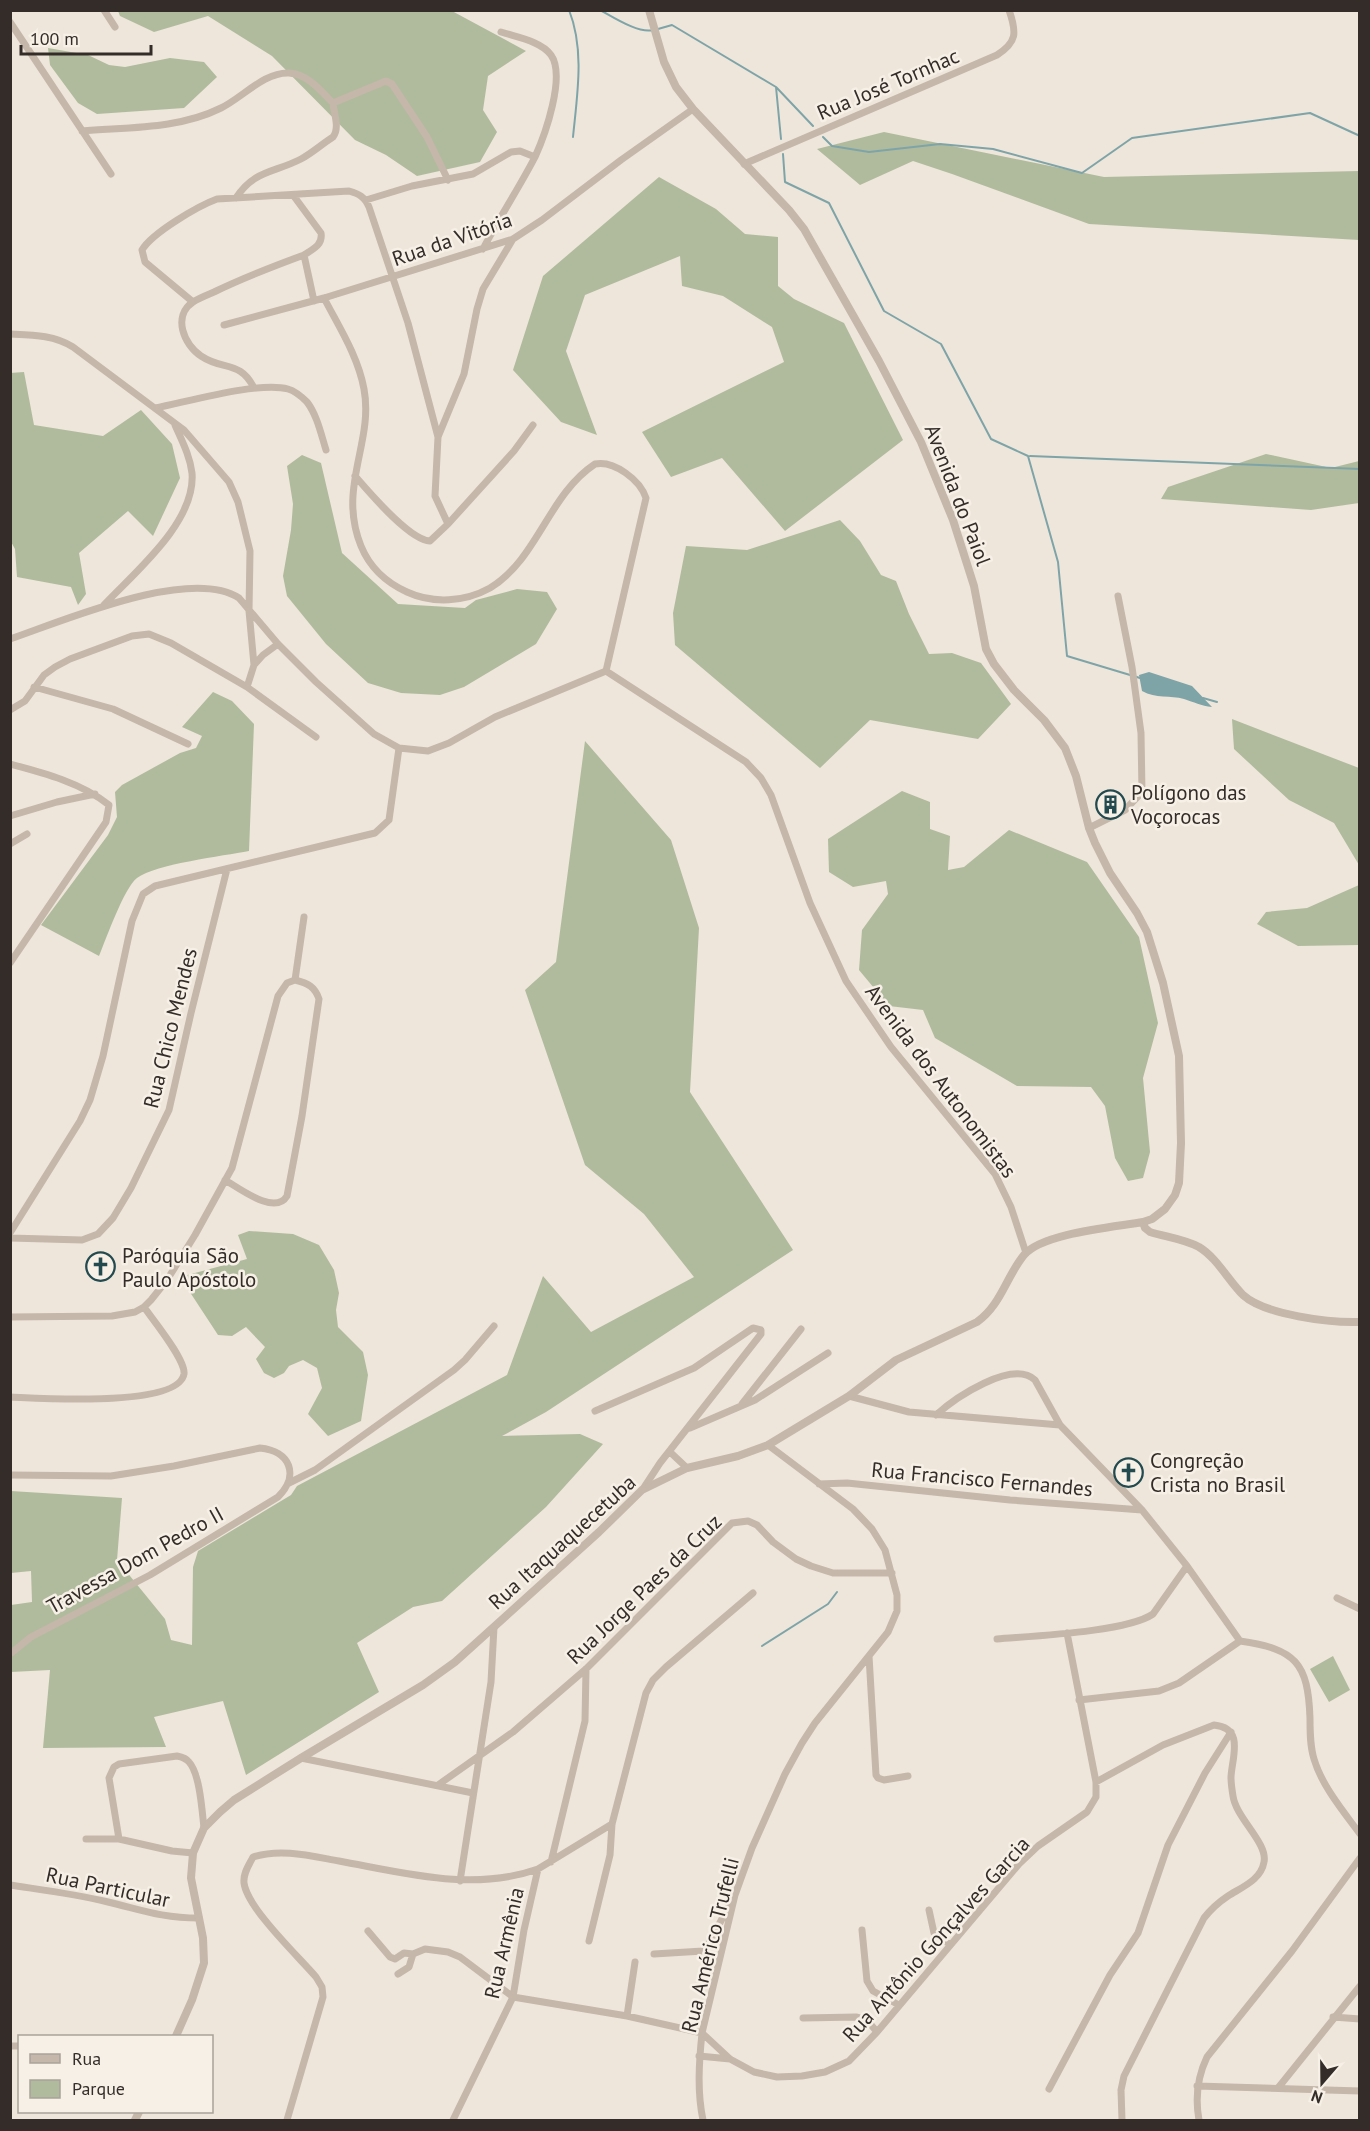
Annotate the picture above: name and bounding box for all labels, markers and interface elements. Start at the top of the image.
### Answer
scale bar [21,18,152,56]
text: 100 m [30,27,79,50]
street label: Rua José Tornhac [813,42,963,126]
street label: Rua da Vitória [388,206,516,272]
street label: Avenida do Paiol [919,421,997,569]
place label: Polígono das Voçorocas [1130,779,1246,830]
building icon: Polígono das Voçorocas [1094,788,1126,820]
street label: Rua Chico Mendes [137,945,203,1111]
street label: Avenida dos Autonomistas [859,979,1023,1183]
place label: Paróquia São Paulo Apóstolo [122,1242,256,1293]
church icon: Paróquia São Paulo Apóstolo [85,1251,117,1283]
place label: Congreção Crista no Brasil [1150,1447,1285,1498]
street label: Rua Francisco Fernandes [870,1456,1094,1502]
church icon: Congreção Crista no Brasil [1113,1456,1145,1488]
street label: Rua Itaquaquecetuba [483,1469,641,1615]
street label: Travessa Dom Pedro II [42,1500,228,1620]
street label: Rua Jorge Paes da Cruz [561,1508,727,1670]
street label: Rua Antônio Gonçalves Garcia [837,1831,1035,2047]
street label: Rua Américo Trufelli [675,1854,745,2036]
street label: Rua Particular [44,1861,172,1913]
street label: Rua Armênia [478,1885,530,2001]
legend [18,2035,213,2113]
text: Rua [72,2047,101,2070]
north arrow [1292,2053,1352,2113]
text: Parque [72,2077,125,2100]
text: N [1309,2086,1325,2108]

